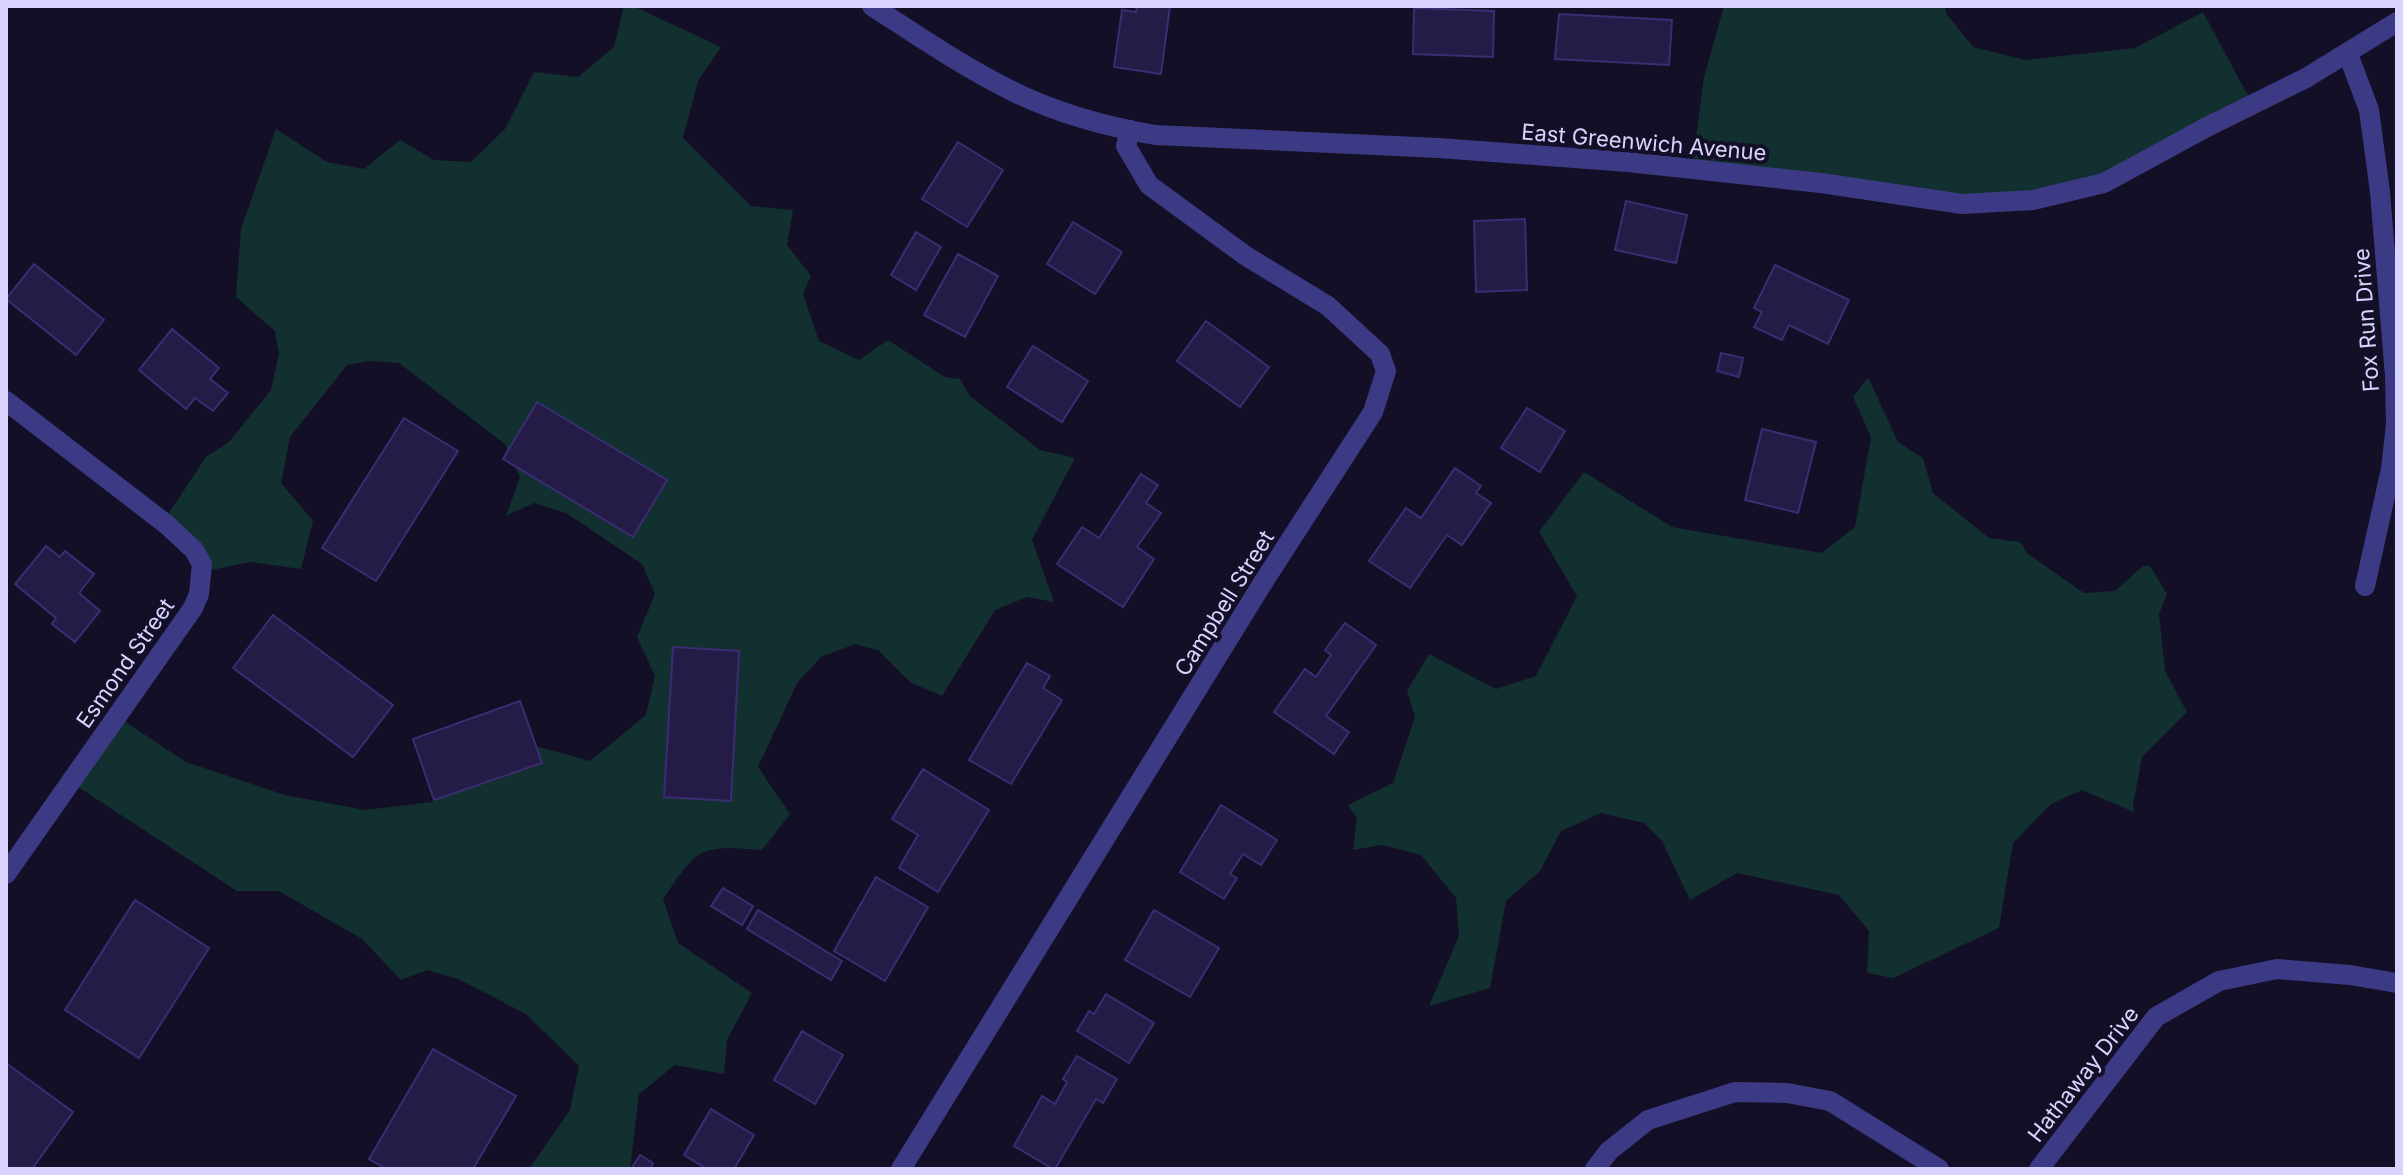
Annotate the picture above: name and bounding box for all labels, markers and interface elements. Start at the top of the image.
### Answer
street label: East Greenwich Avenue [1520,118,1768,166]
street label: Fox Run Drive [2348,247,2384,393]
street label: Campbell Street [1169,526,1279,680]
street label: Esmond Street [71,593,179,733]
street label: Hathaway Drive [2022,1001,2144,1147]

